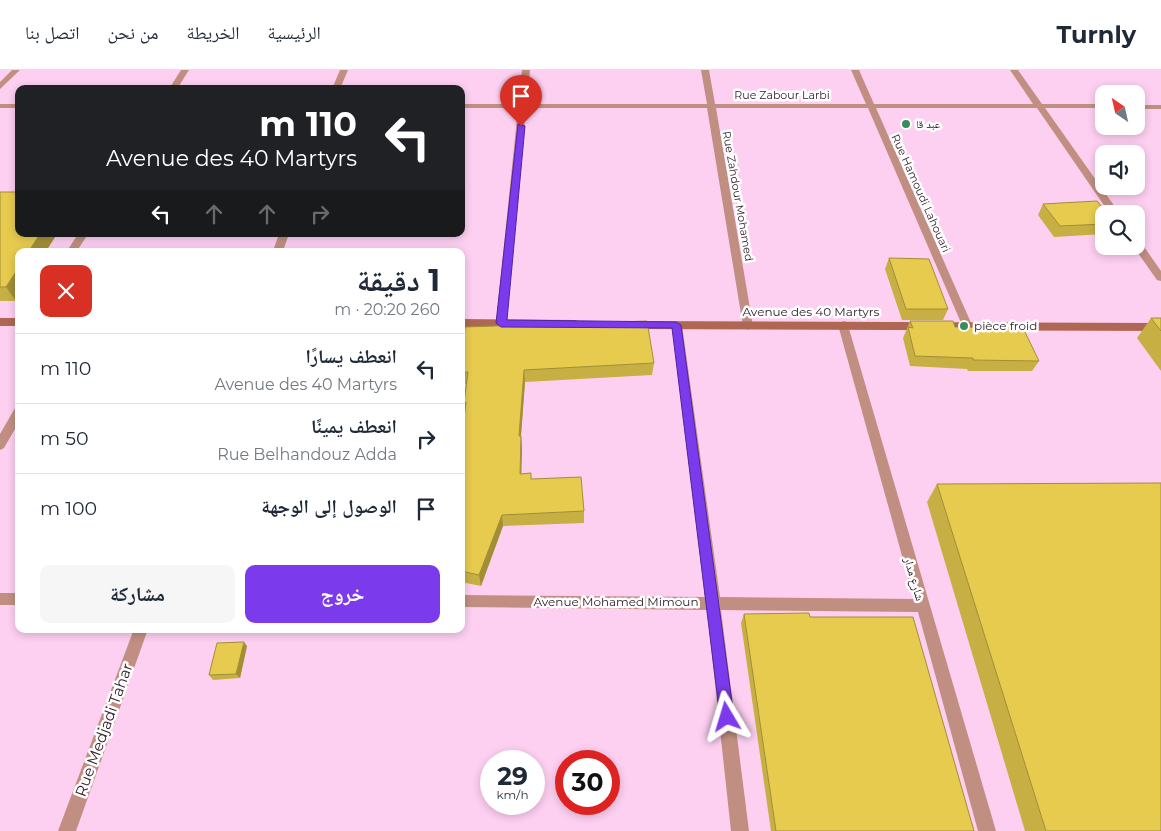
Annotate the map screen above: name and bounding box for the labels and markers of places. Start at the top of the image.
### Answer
pin [500,75,542,126]
place label: عبد قا [916,117,941,131]
marker: عبد قا [900,118,912,130]
place label: pièce froid [974,318,1037,333]
marker: pièce froid [958,320,970,332]

